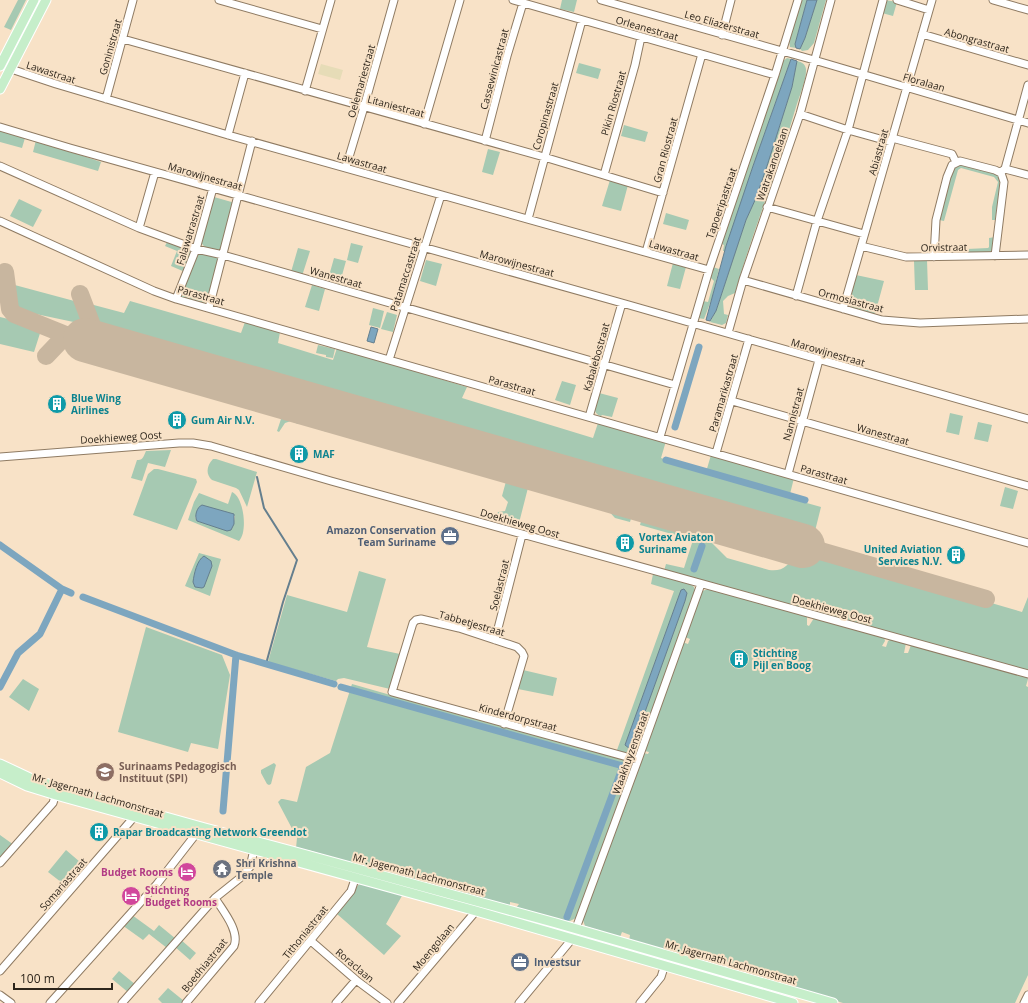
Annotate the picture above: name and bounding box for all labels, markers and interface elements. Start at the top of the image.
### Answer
street label: Leo Eliazerstraat [683,7,761,41]
street label: Orleanestraat [614,12,680,44]
street label: Goninistraat [95,17,125,77]
street label: Abongrastraat [943,24,1011,56]
street label: Cassewinicastraat [476,27,512,111]
street label: Oelemariestraat [344,42,378,119]
street label: Lawastraat [24,57,78,87]
street label: Pikin Riostraat [597,69,629,137]
street label: Floralaan [901,69,947,95]
street label: Coropinastraat [529,80,561,151]
street label: Litaniestraat [366,92,426,120]
street label: Gran Riostraat [650,115,681,184]
street label: Watrakanoelaan [753,126,791,202]
street label: Abiastraat [865,127,891,177]
street label: Lawastraat [335,148,389,176]
street label: Marowijnestraat [166,159,244,193]
street label: Tapoeripastraat [702,165,740,240]
street label: Falawatrastraat [173,193,207,267]
street label: Patamaccastraat [386,234,424,313]
street label: Lawastraat [647,236,701,264]
street label: Orvistraat [921,240,968,254]
street label: Marowijnestraat [478,246,556,280]
street label: Wanestraat [308,263,364,291]
street label: Parastraat [176,282,227,309]
street label: Ormosiastraat [817,285,886,316]
street label: Kabalebostraat [580,321,613,393]
street label: Marowijnestraat [789,335,867,369]
street label: Paramarikastraat [705,352,741,434]
street label: Parastraat [487,372,538,399]
street label: Nannistraat [779,385,807,442]
place label: Blue Wing Airlines [71,391,121,417]
building icon: Blue Wing Airlines [46,393,68,415]
building icon: Gum Air N.V. [166,409,188,431]
place label: Gum Air N.V. [191,413,255,427]
street label: Wanestraat [855,420,911,448]
street label: Doekhieweg Oost [80,427,163,447]
building icon: MAF [288,443,310,465]
place label: MAF [313,447,335,461]
street label: Parastraat [799,461,850,488]
street label: Doekhieweg Oost [479,505,562,541]
place label: Amazon Conservation Team Suriname [327,523,436,549]
office icon: Amazon Conservation Team Suriname [439,525,461,547]
place label: Vortex Aviaton Suriname [639,530,714,556]
building icon: Vortex Aviaton Suriname [614,532,636,554]
place label: United Aviation Services N.V. [864,542,942,568]
building icon: United Aviation Services N.V. [945,544,967,566]
street label: Soelastraat [486,558,512,612]
street label: Doekhieweg Oost [791,592,874,626]
street label: Tabbetjestraat [438,607,507,639]
place label: Stichting Pijl en Boog [753,646,811,672]
building icon: Stichting Pijl en Boog [728,648,750,670]
street label: Kinderdorpstraat [478,700,559,734]
street label: Waakhuyzenstraat [609,710,652,796]
place label: Surinaams Pedagogisch Instituut (SPI) [119,759,237,785]
school or university icon: Surinaams Pedagogisch Instituut (SPI) [94,761,116,783]
street label: Mr. Jagernath Lachmonstraat [31,770,166,821]
building icon: Rapar Broadcasting Network Greendot [88,821,110,843]
place label: Rapar Broadcasting Network Greendot [113,825,307,839]
street label: Mr. Jagernath Lachmonstraat [352,850,487,898]
street label: Somariastraat [36,854,90,913]
place label: Shri Krishna Temple [236,856,297,882]
temple icon: Shri Krishna Temple [211,858,233,880]
hotel icon: Budget Rooms [176,861,198,883]
place label: Budget Rooms [101,865,173,879]
place label: Stichting Budget Rooms [145,883,217,909]
hotel icon: Stichting Budget Rooms [120,885,142,907]
street label: Tithoniastraat [279,902,331,962]
street label: Moengolaan [409,920,457,974]
street label: Boedhiastraat [178,935,230,995]
street label: Mr. Jagernath Lachmonstraat [664,937,799,988]
street label: Roraclaan [333,945,377,985]
office icon: Investsur [509,951,531,973]
place label: Investsur [534,955,581,969]
scale bar [14,965,112,991]
text: 100 m [20,970,55,987]

